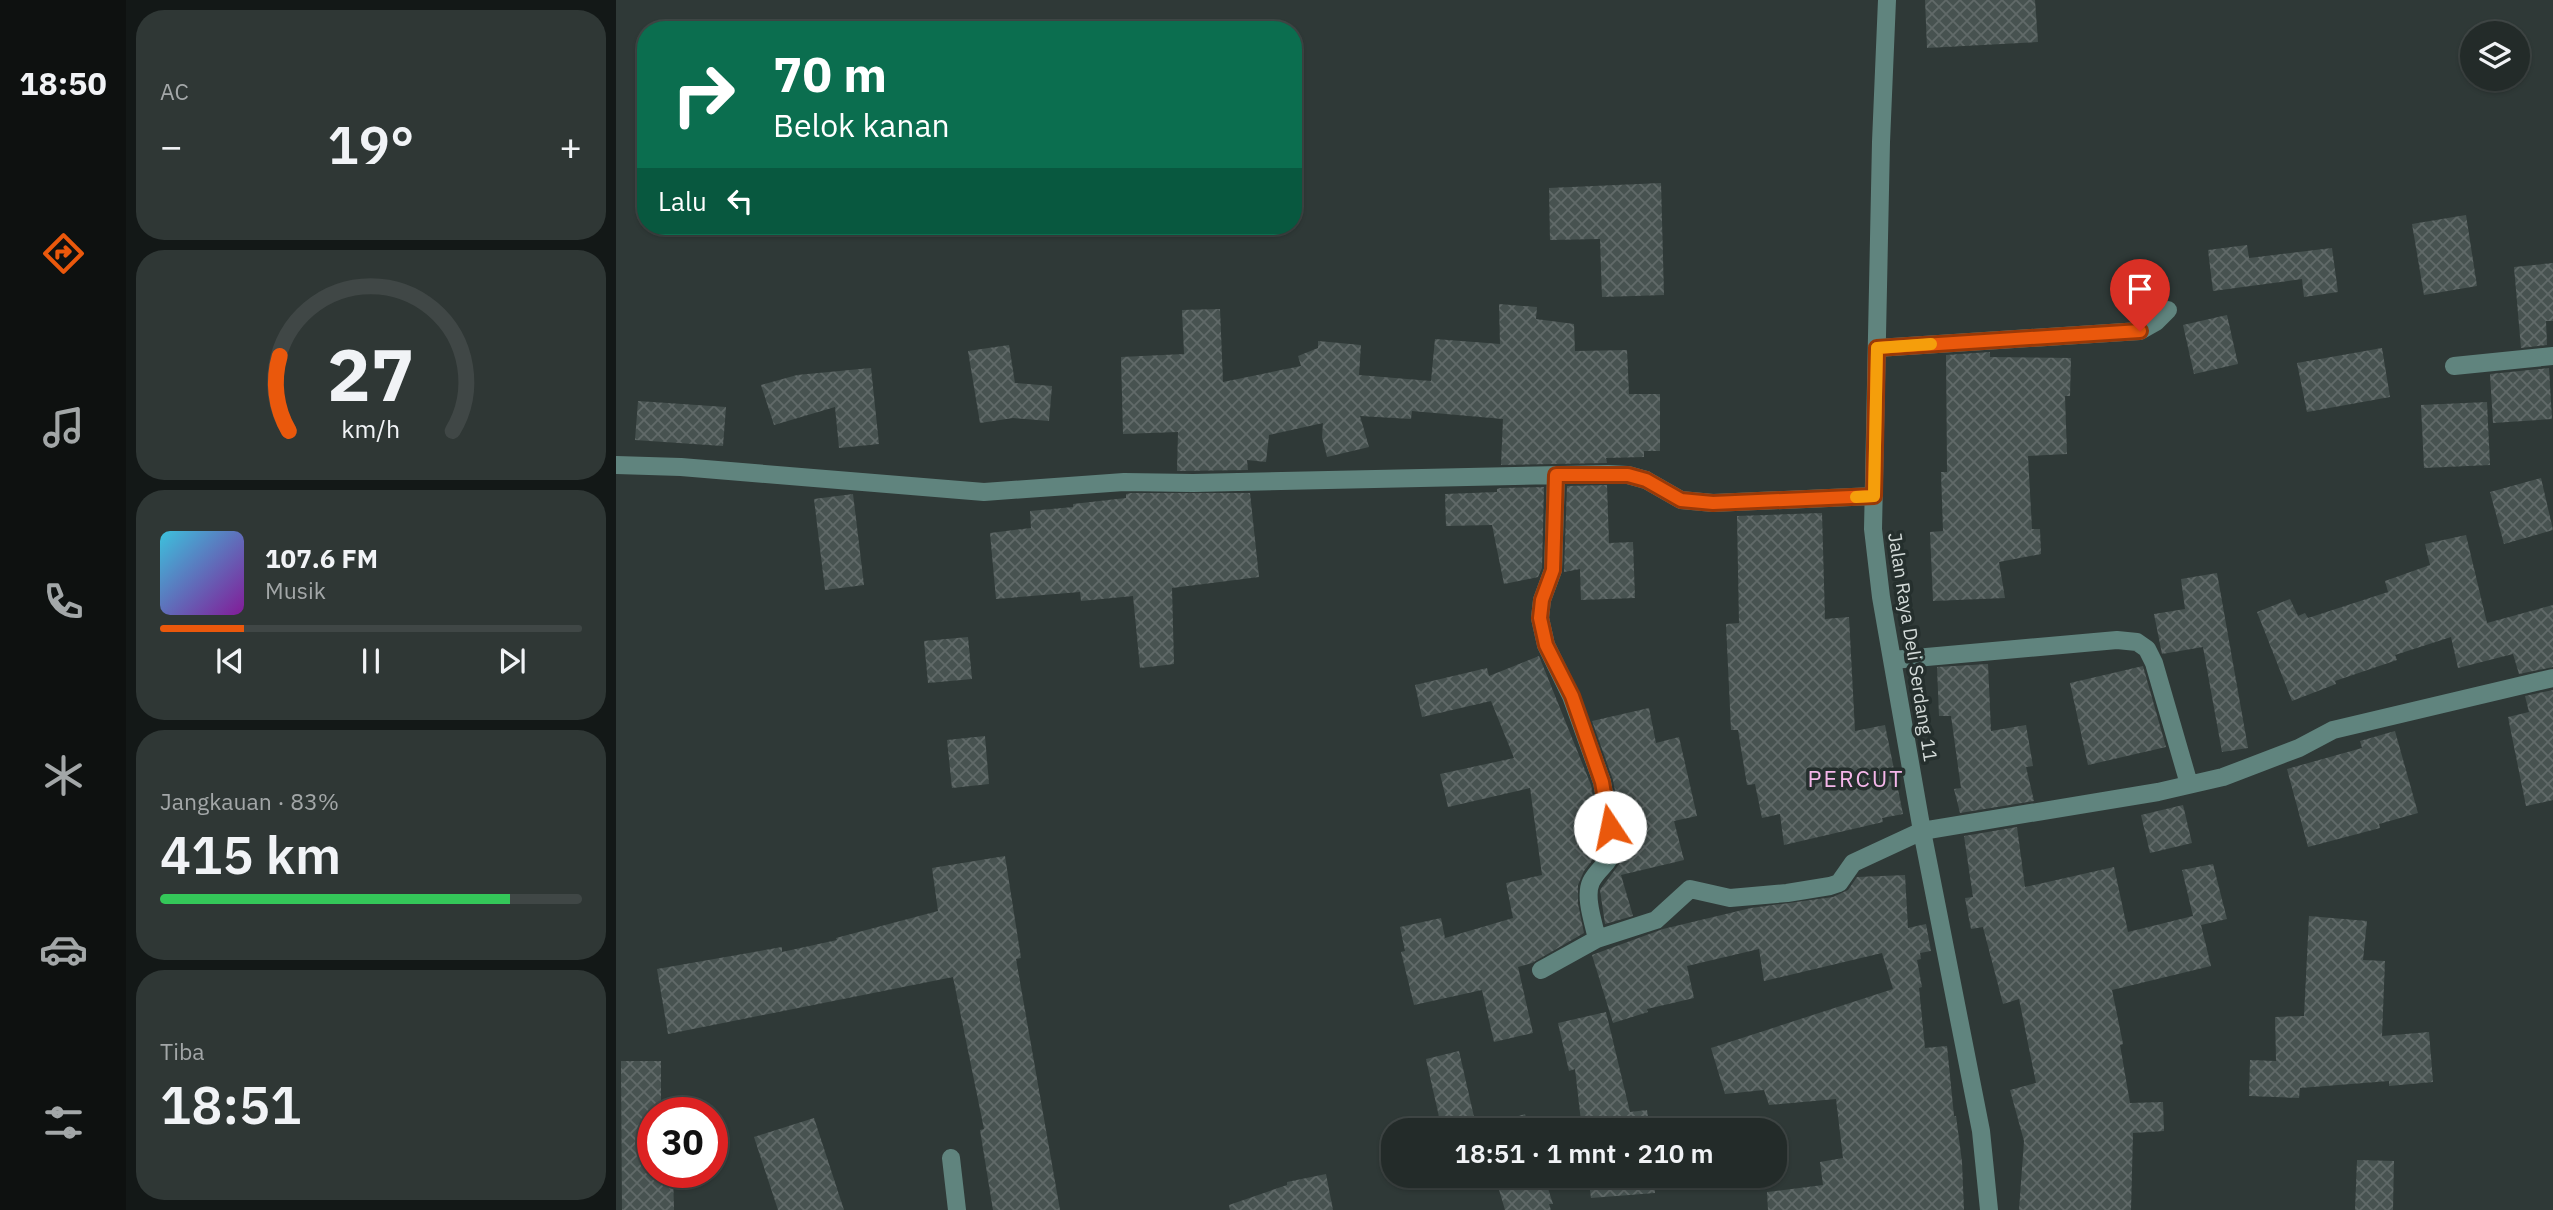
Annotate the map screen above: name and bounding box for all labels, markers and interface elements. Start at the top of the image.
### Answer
map controls [2460,21,2530,91]
button: layers [2460,21,2530,91]
text: 70 m [773,42,887,105]
icon: right [658,49,749,140]
text: 18:50 [19,62,107,104]
text: AC [160,76,189,106]
text: Belok kanan [773,104,950,146]
text: 19° [328,111,414,178]
text: − [160,121,183,170]
text: + [559,121,582,170]
icon: left [721,182,759,220]
text: Lalu [658,184,707,218]
icon: directions [39,229,88,278]
pin [2110,259,2170,331]
icon: arrive [2121,270,2159,308]
text: 27 [327,326,415,421]
icon: music [39,403,88,452]
text: km/h [342,412,400,445]
street label: Jalan Raya Deli Serdang 11 [1883,531,1943,763]
text: 107.6 FM [265,541,378,575]
text: Musik [265,575,326,605]
icon: phone [39,577,88,626]
icon: previous [211,642,249,680]
icon: pause [352,642,390,680]
icon: next [493,642,531,680]
icon: climate [39,751,88,800]
district label: PERCUT [1808,763,1904,793]
text: Jangkauan · 83% [160,786,339,816]
position arrow [1573,790,1647,864]
text: 415 km [160,821,341,888]
icon: car [39,925,88,974]
text: Tiba [160,1036,205,1066]
text: 18:51 [160,1071,301,1138]
speed limit sign: 30 [637,1097,728,1188]
icon: filters [39,1098,88,1147]
text: 18:51 · 1 mnt · 210 m [1454,1136,1714,1170]

